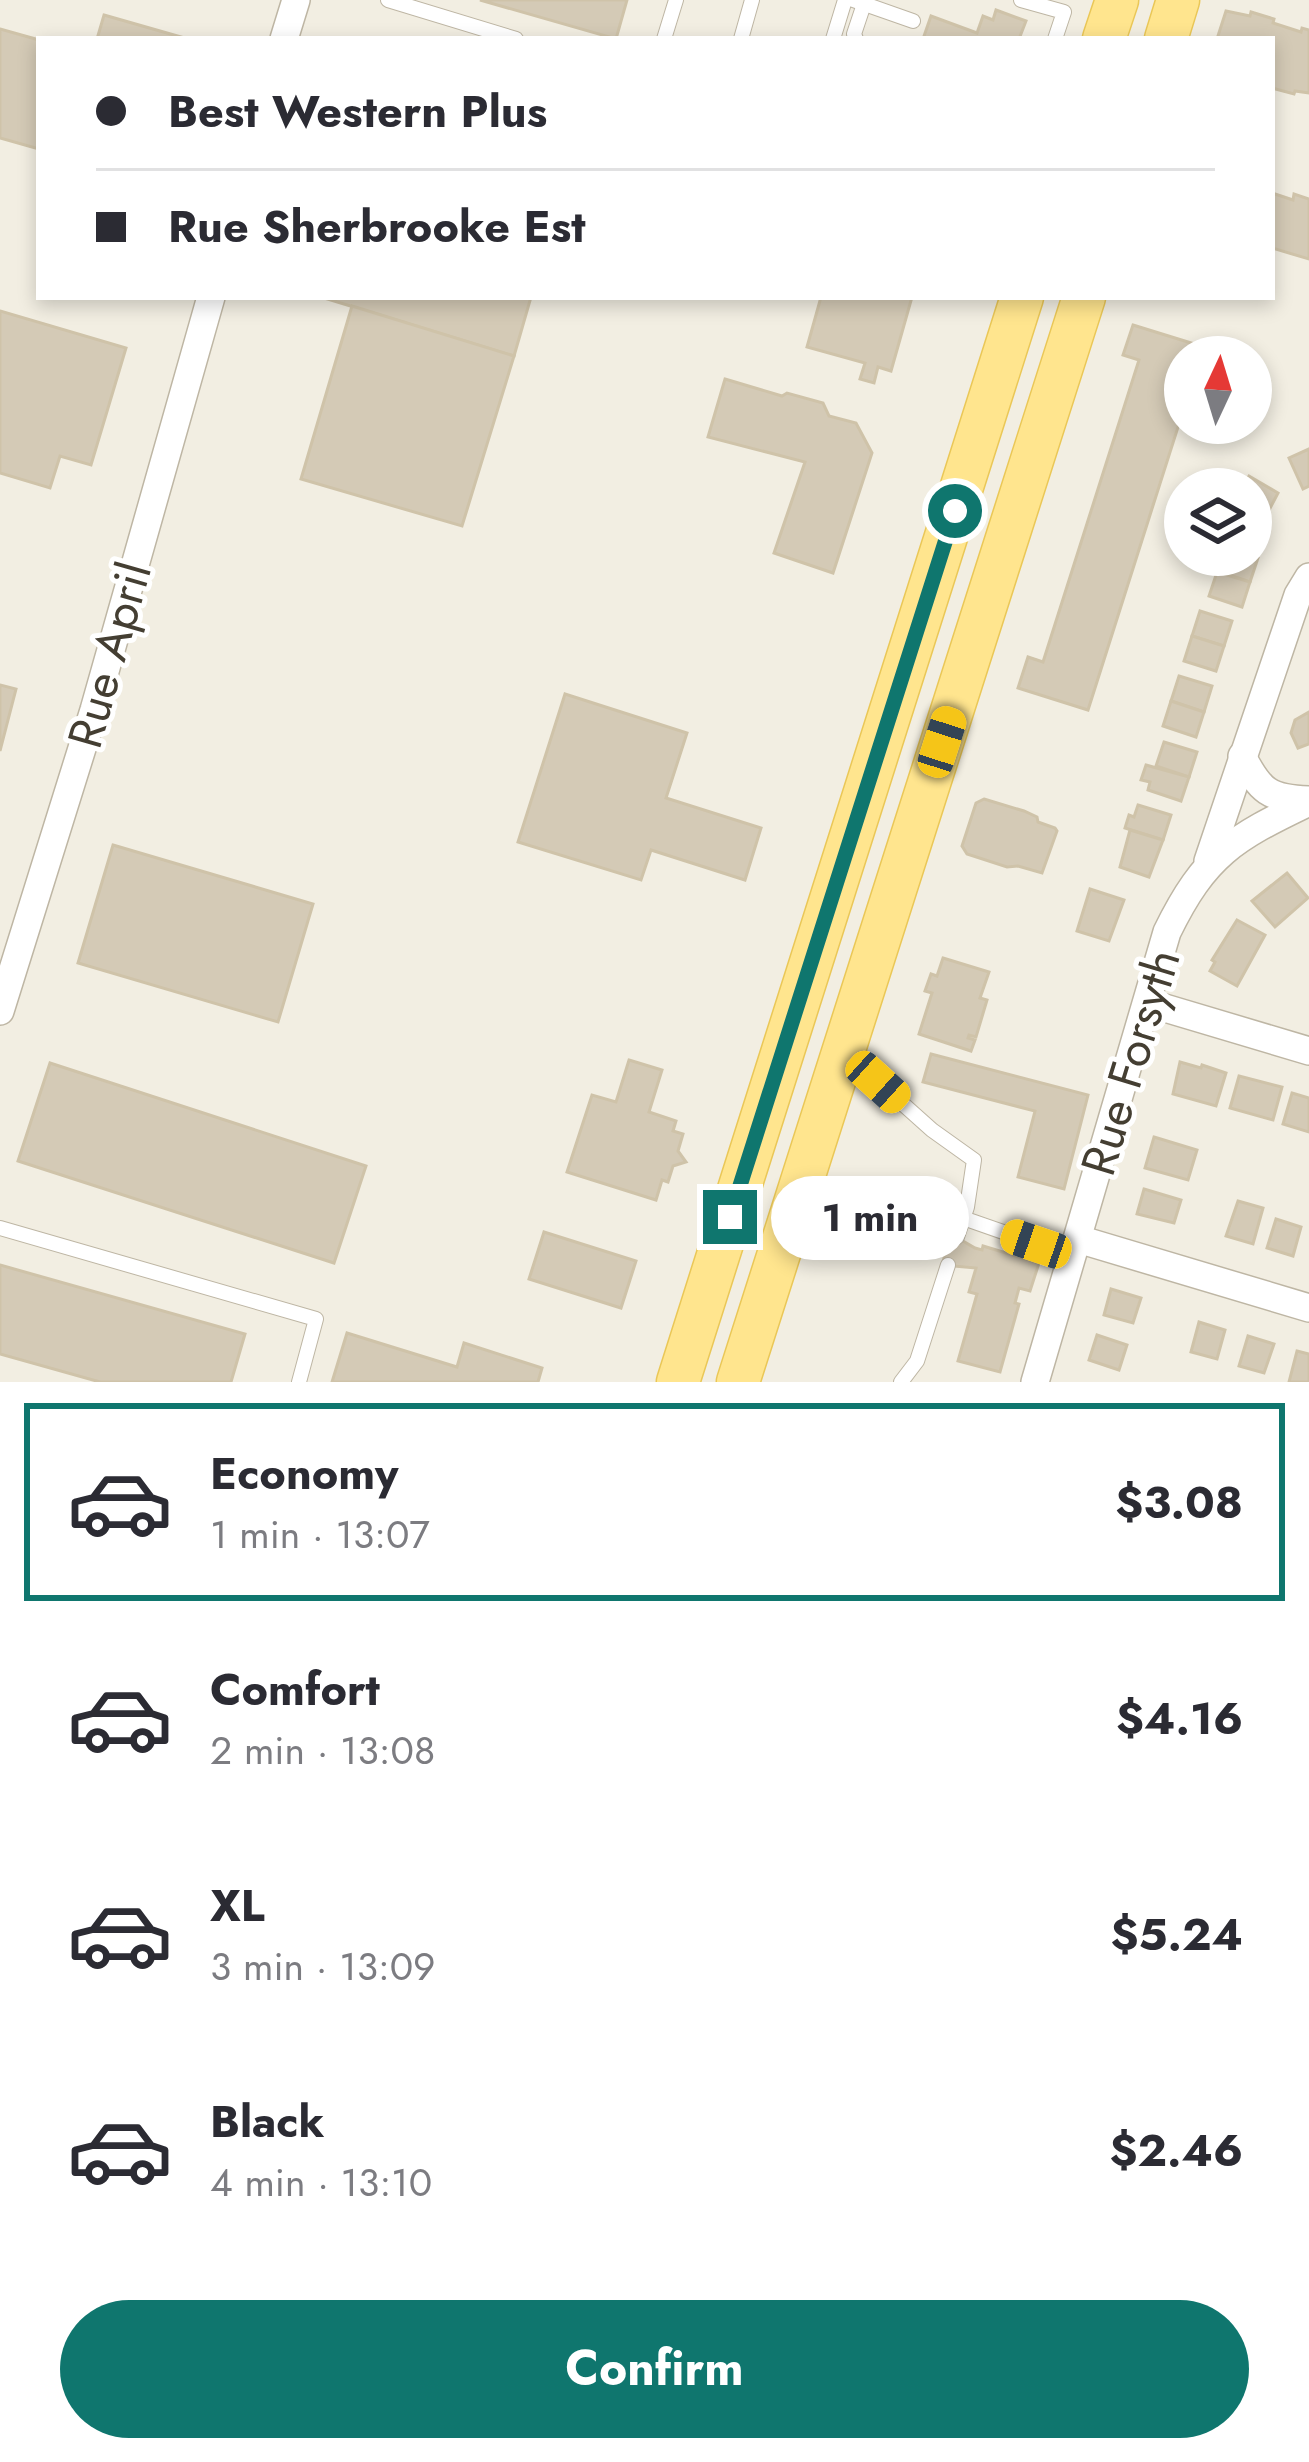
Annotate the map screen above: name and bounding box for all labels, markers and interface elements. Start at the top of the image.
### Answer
text: Best Western Plus [168,79,547,144]
text: Rue Sherbrooke Est [168,194,586,259]
north arrow [1164,336,1272,444]
map controls [1164,336,1272,576]
button: layers [1164,468,1272,576]
route start [928,484,982,538]
street label: Rue April [50,554,169,756]
car [914,702,970,782]
street label: Rue Forsyth [1063,940,1198,1184]
car [839,1045,917,1119]
callout: 1 min [772,1175,970,1259]
text: 1 min [822,1189,918,1246]
route end [703,1190,757,1244]
car [996,1215,1076,1273]
text: Economy [210,1441,398,1506]
icon: car [66,1448,174,1556]
text: $3.08 [1115,1470,1243,1535]
text: 1 min · 13:07 [210,1506,430,1563]
text: Comfort [210,1657,380,1722]
icon: car [66,1664,174,1772]
text: $4.16 [1116,1686,1243,1751]
text: 2 min · 13:08 [210,1722,435,1779]
text: XL [210,1873,265,1938]
icon: car [66,1880,174,1988]
text: $5.24 [1111,1902,1243,1967]
text: 3 min · 13:09 [210,1938,436,1995]
text: Black [210,2089,324,2154]
icon: car [66,2096,174,2204]
text: $2.46 [1109,2118,1243,2183]
text: 4 min · 13:10 [210,2154,432,2211]
button: Confirm [60,2300,1249,2438]

